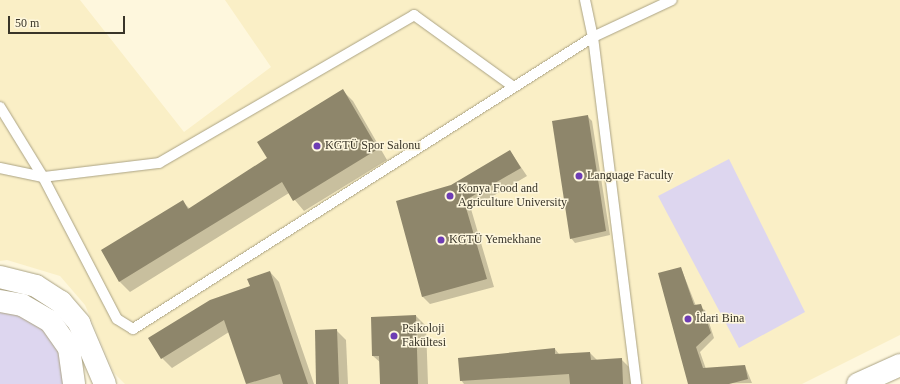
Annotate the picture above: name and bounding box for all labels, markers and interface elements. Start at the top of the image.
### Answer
scale bar [10,8,127,34]
text: 50 m [15,16,39,30]
place label: KGTÜ Spor Salonu [325,139,420,153]
marker: KGTÜ Spor Salonu [312,141,322,151]
place label: Language Faculty [587,169,673,183]
marker: Language Faculty [574,171,584,181]
place label: Konya Food and Agriculture University [458,182,567,210]
marker: Konya Food and Agriculture University [445,191,455,201]
place label: KGTÜ Yemekhane [449,233,541,247]
marker: KGTÜ Yemekhane [436,235,446,245]
place label: İdari Bina [696,312,744,326]
marker: İdari Bina [683,314,693,324]
place label: Psikoloji Fakültesi [402,322,446,350]
marker: Psikoloji Fakültesi [389,331,399,341]

